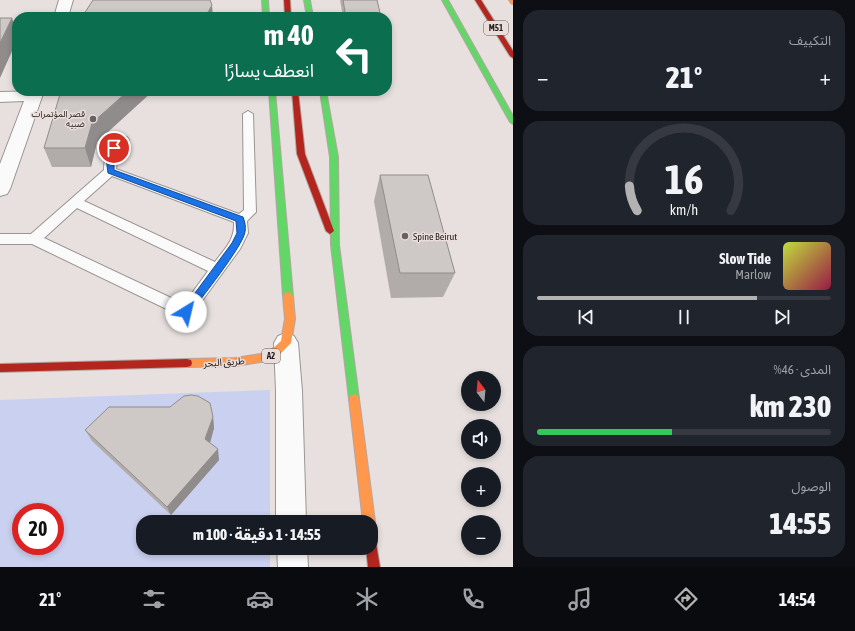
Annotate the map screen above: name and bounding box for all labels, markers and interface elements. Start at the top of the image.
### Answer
text: 40 m [264,19,314,51]
road number: M51 [484,21,508,35]
icon: left [328,28,380,80]
text: التكييف [789,33,831,48]
text: انعطف يسارًا [224,60,314,81]
text: 21° [666,60,702,94]
text: − [537,64,548,90]
text: + [820,64,831,90]
place label: قصر المؤتمرات ضبيه [31,109,85,129]
marker: قصر المؤتمرات ضبيه [88,114,98,124]
pin [97,131,131,165]
icon: arrive [103,137,125,159]
text: 16 [664,155,704,203]
text: km/h [670,201,698,217]
marker: Spine Beirut [400,231,410,241]
place label: Spine Beirut [413,231,457,242]
text: Slow Tide [719,250,771,267]
text: Marlow [735,267,771,282]
position arrow [165,291,207,333]
icon: previous [575,306,597,328]
icon: pause [673,306,695,328]
icon: next [771,306,793,328]
road number: A2 [262,349,280,363]
street label: طريق البحر [202,355,245,370]
text: المدى · 46% [774,362,831,377]
north arrow [461,371,501,411]
map controls [461,371,501,555]
text: 230 km [750,389,831,423]
button: sound [461,419,501,459]
button: + [461,467,501,507]
text: الوصول [791,479,831,494]
speed limit sign: 20 [12,503,64,555]
text: 14:55 [769,506,831,540]
button: − [461,515,501,555]
text: 14:55 · 1 دقيقة · 100 m [193,526,321,543]
icon: filters [140,585,168,613]
icon: car [246,585,274,613]
icon: climate [353,585,381,613]
icon: phone [459,585,487,613]
icon: music [566,585,594,613]
icon: directions [672,585,700,613]
text: 21° [39,589,61,610]
text: 14:54 [779,589,816,610]

